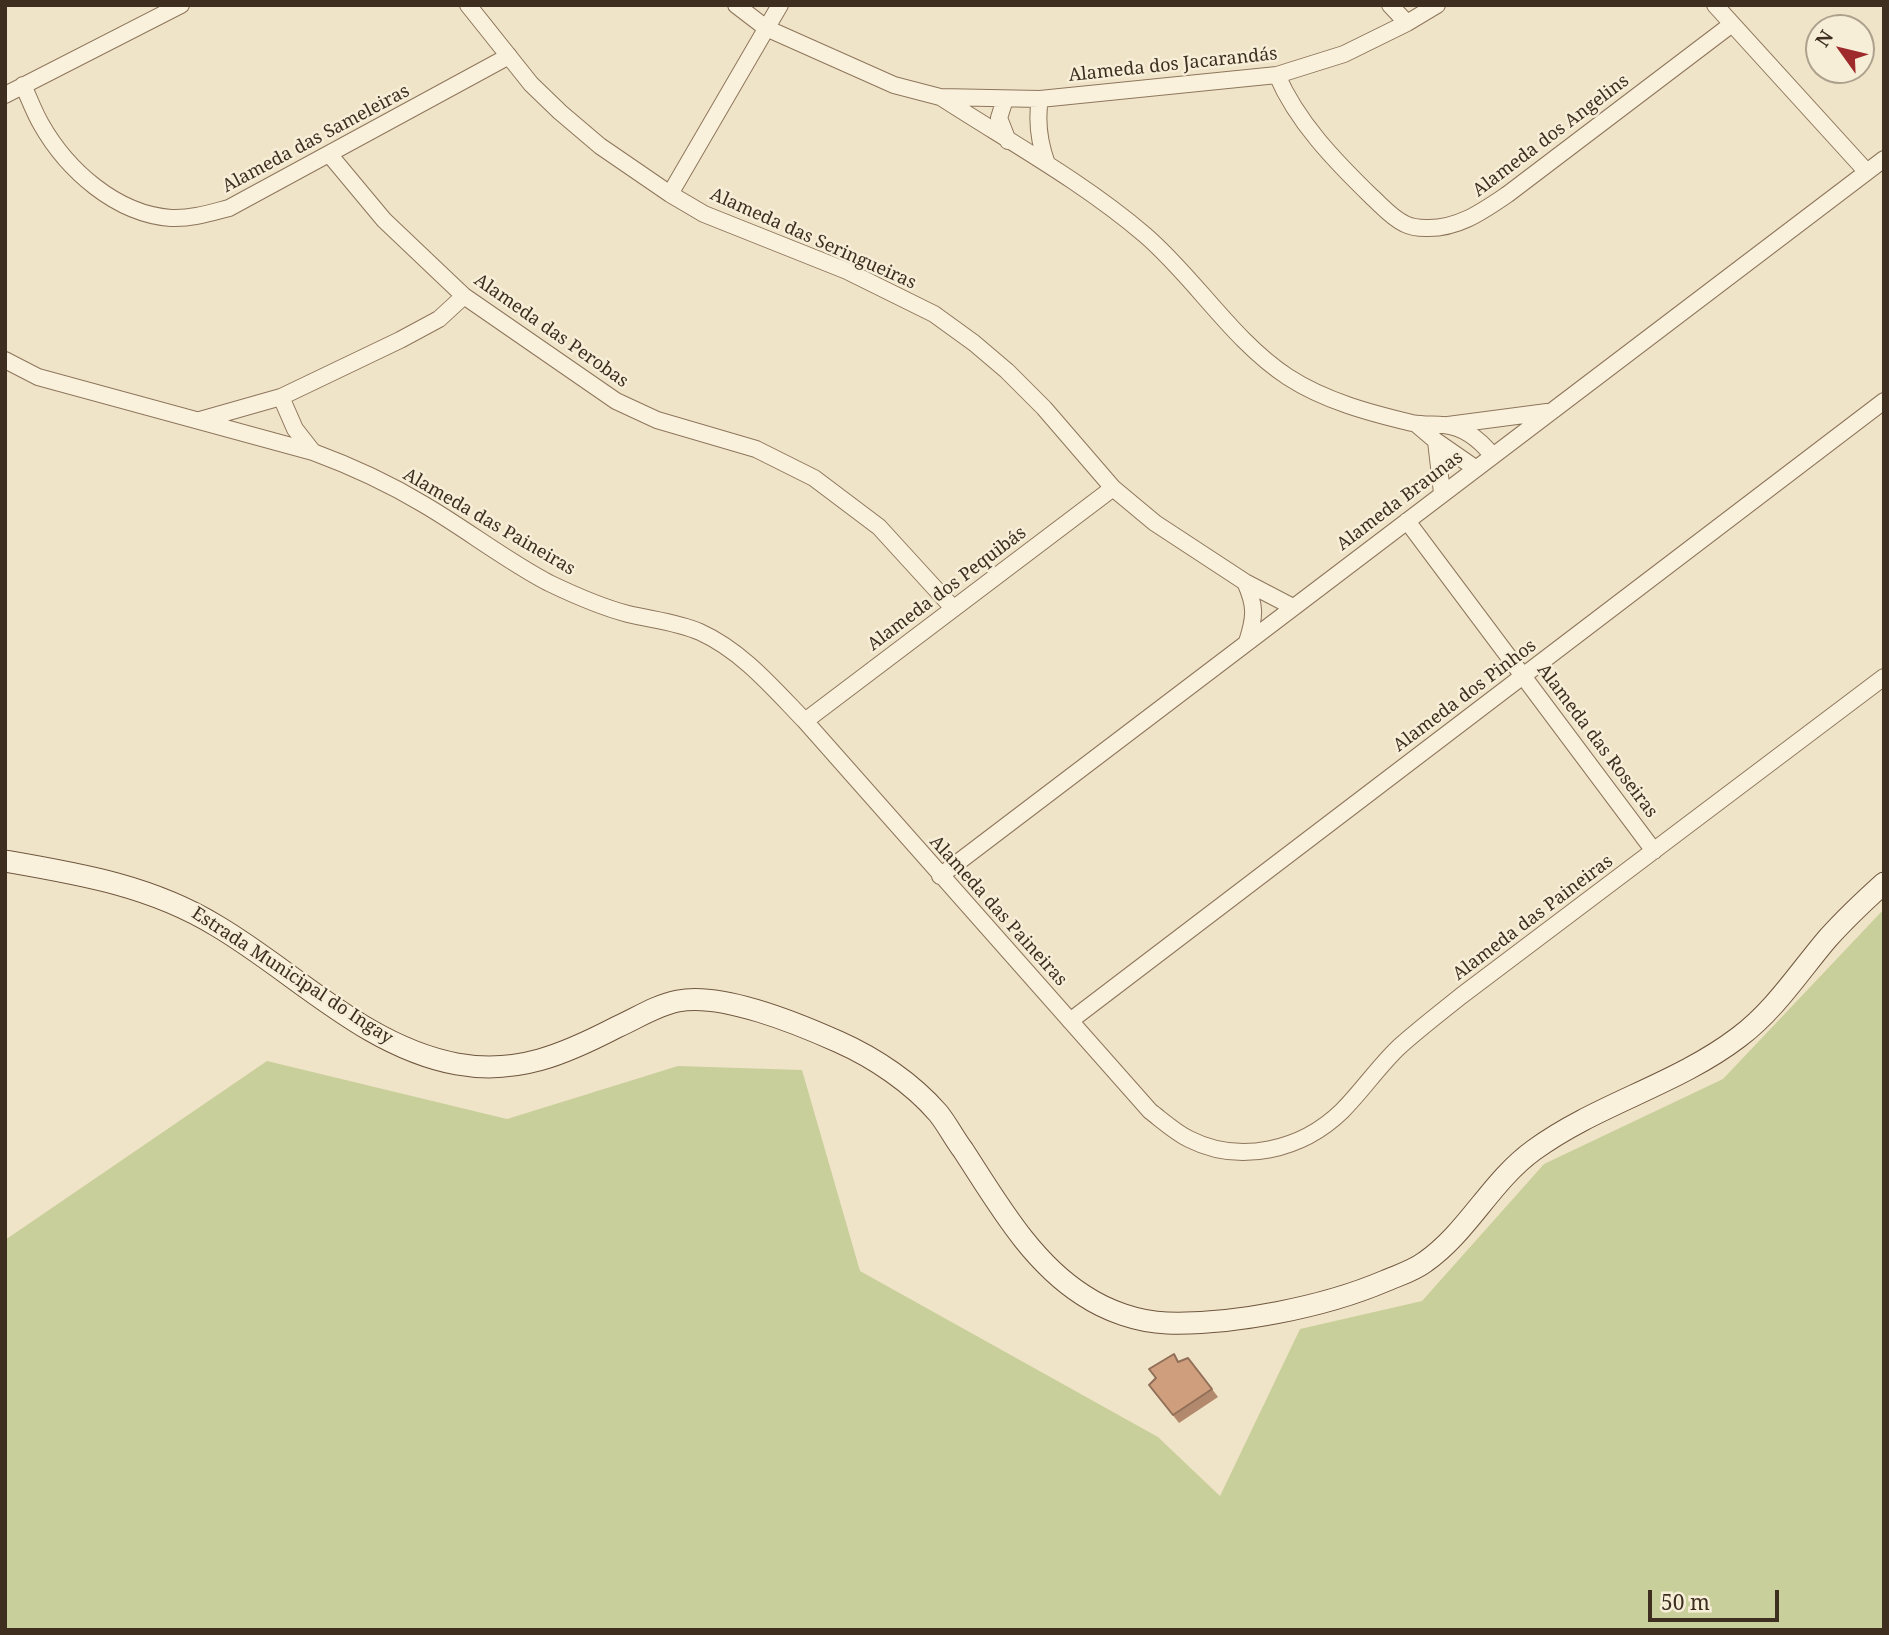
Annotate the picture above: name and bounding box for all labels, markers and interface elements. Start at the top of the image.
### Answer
north arrow [1805,14,1875,84]
text: N [1809,25,1839,52]
street label: Alameda dos Jacarandás [1068,43,1278,87]
street label: Alameda dos Angelins [1469,70,1633,202]
street label: Alameda das Sameleiras [219,80,413,198]
street label: Alameda das Seringueiras [707,184,919,294]
street label: Alameda das Perobas [470,270,632,392]
street label: Alameda Braunas [1333,447,1467,555]
street label: Alameda das Paineiras [399,464,579,580]
street label: Alameda dos Pequibás [863,522,1031,656]
street label: Alameda dos Pinhos [1389,635,1541,757]
street label: Alameda das Roseiras [1532,660,1662,822]
street label: Alameda das Paineiras [925,831,1071,991]
street label: Alameda das Paineiras [1449,851,1617,985]
street label: Estrada Municipal do Ingay [187,903,397,1049]
scale bar [1651,1576,1782,1620]
text: 50 m [1661,1588,1710,1616]

